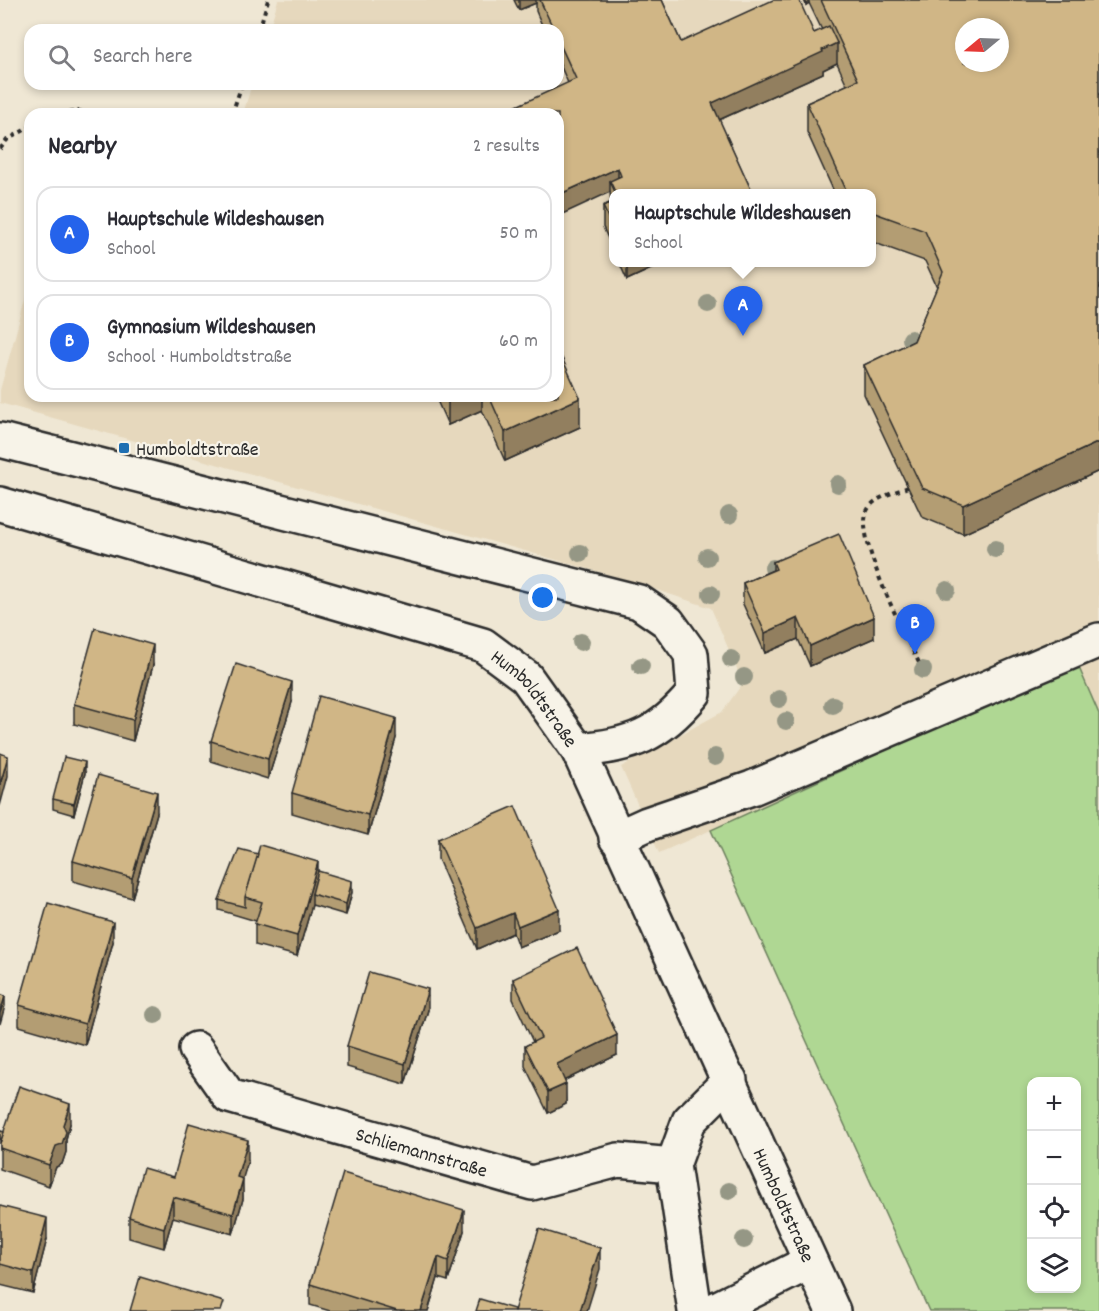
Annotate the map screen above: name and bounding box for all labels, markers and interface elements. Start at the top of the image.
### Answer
north arrow [955,18,1009,72]
search box [24,24,564,90]
icon: search [45,41,78,74]
text: Search here [93,42,192,73]
text: Nearby [48,129,116,166]
text: 2 results [473,133,540,161]
popup [609,189,876,267]
text: Hauptschule Wildeshausen [634,199,851,230]
text: Hauptschule Wildeshausen [107,205,324,236]
text: A [64,220,75,248]
text: 50 m [500,220,538,248]
text: School [634,230,683,258]
text: School [107,236,156,264]
pin: A [724,286,762,336]
text: Gymnasium Wildeshausen [107,313,316,344]
text: B [65,328,74,356]
text: 60 m [499,328,538,356]
text: School · Humboldtstraße [107,344,292,372]
place label: Humboldtstraße [136,437,259,465]
marker: Humboldtstraße [117,441,131,455]
your location [528,583,557,612]
pin: B [896,604,934,654]
street label: Humboldtstraße [484,644,583,754]
map controls [1027,1077,1081,1293]
button: + [1027,1077,1081,1131]
street label: Schliemannstraße [352,1122,490,1186]
button: − [1027,1131,1081,1185]
street label: Humboldtstraße [744,1144,820,1268]
button: locate [1027,1185,1081,1239]
button: layers [1027,1239,1081,1293]

